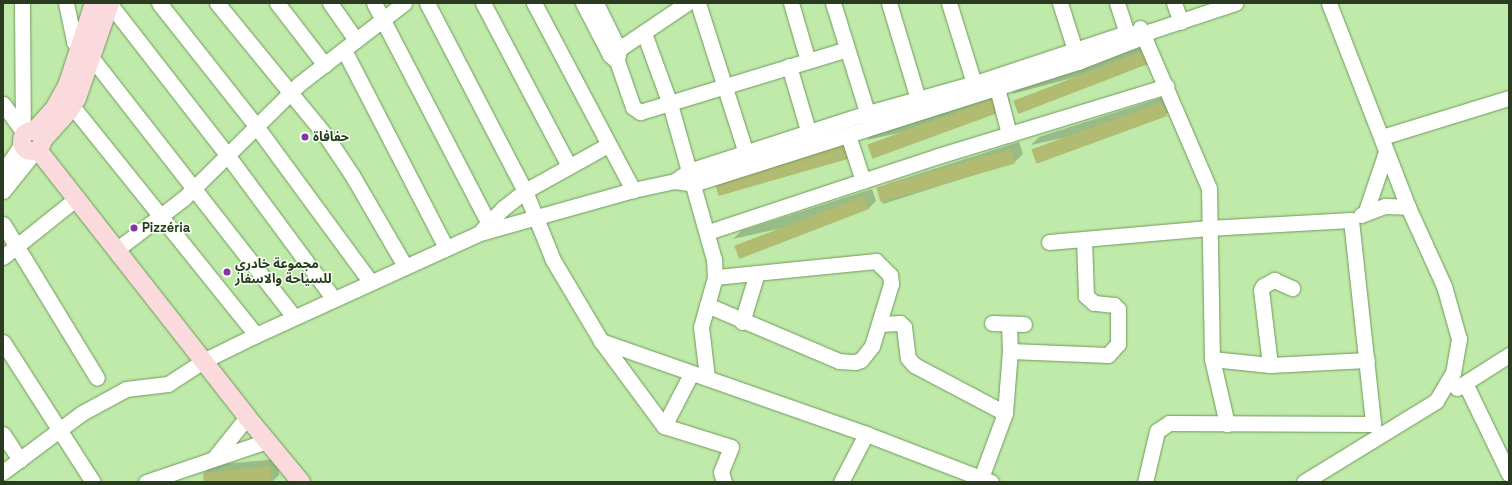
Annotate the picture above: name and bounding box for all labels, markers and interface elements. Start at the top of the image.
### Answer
place label: حفافاة [313,129,349,145]
marker: حفافاة [300,132,310,142]
place label: Pizzéria [142,220,190,236]
marker: Pizzéria [129,223,139,233]
place label: مجموعة خادري للسياحة والاسفار [235,257,332,288]
marker: مجموعة خادري للسياحة والاسفار [222,267,232,277]

